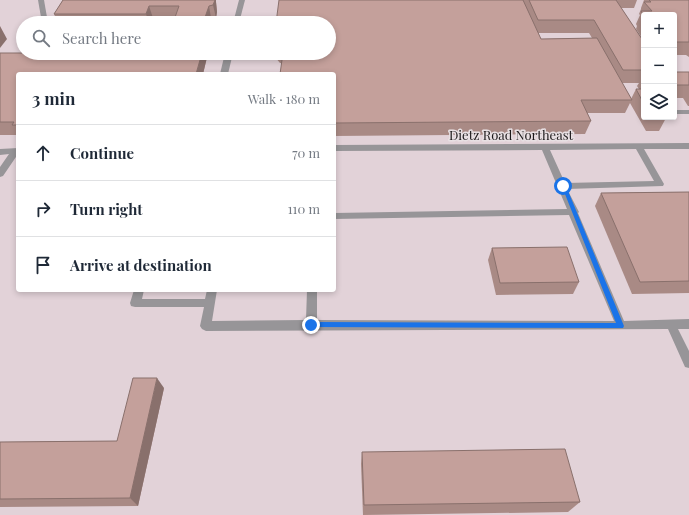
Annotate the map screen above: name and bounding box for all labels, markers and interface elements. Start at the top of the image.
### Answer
map controls [641,12,677,120]
button: + [641,12,677,48]
search box [16,16,336,60]
icon: search [30,27,52,49]
text: Search here [62,28,141,48]
button: − [641,48,677,84]
button: layers [641,84,677,120]
text: 3 min [32,87,75,109]
text: Walk · 180 m [248,90,320,107]
street label: Dietz Road Northeast [449,126,573,143]
icon: ahead [32,142,54,164]
text: Continue [70,143,134,163]
text: 70 m [292,144,320,161]
route start [554,177,572,195]
icon: right [32,198,54,220]
text: Turn right [70,199,143,219]
text: 110 m [288,200,320,217]
icon: arrive [32,254,54,276]
text: Arrive at destination [70,255,212,275]
route end [302,316,320,334]

